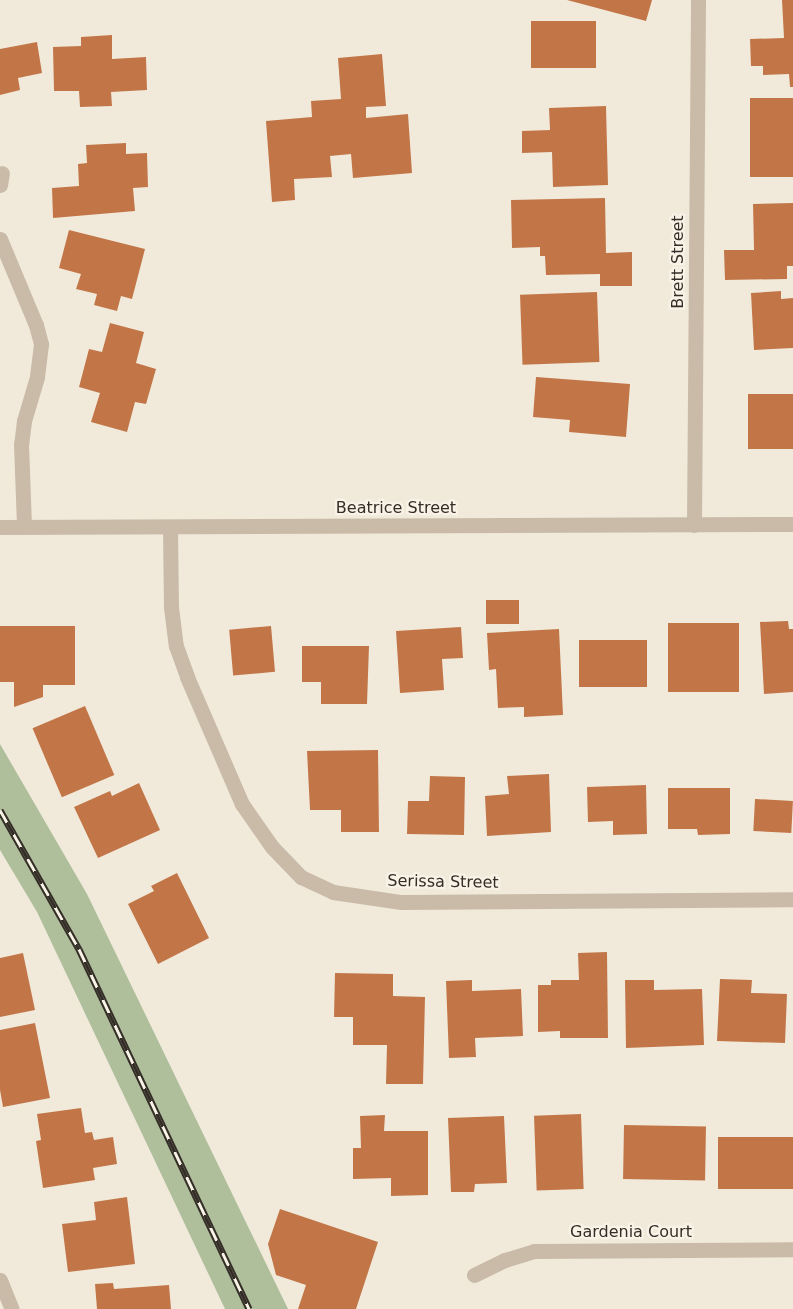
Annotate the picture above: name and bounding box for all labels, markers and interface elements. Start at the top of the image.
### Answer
street label: Brett Street [668,215,688,309]
street label: Beatrice Street [336,498,456,518]
street label: Serissa Street [387,871,499,893]
street label: Gardenia Court [570,1222,692,1242]

